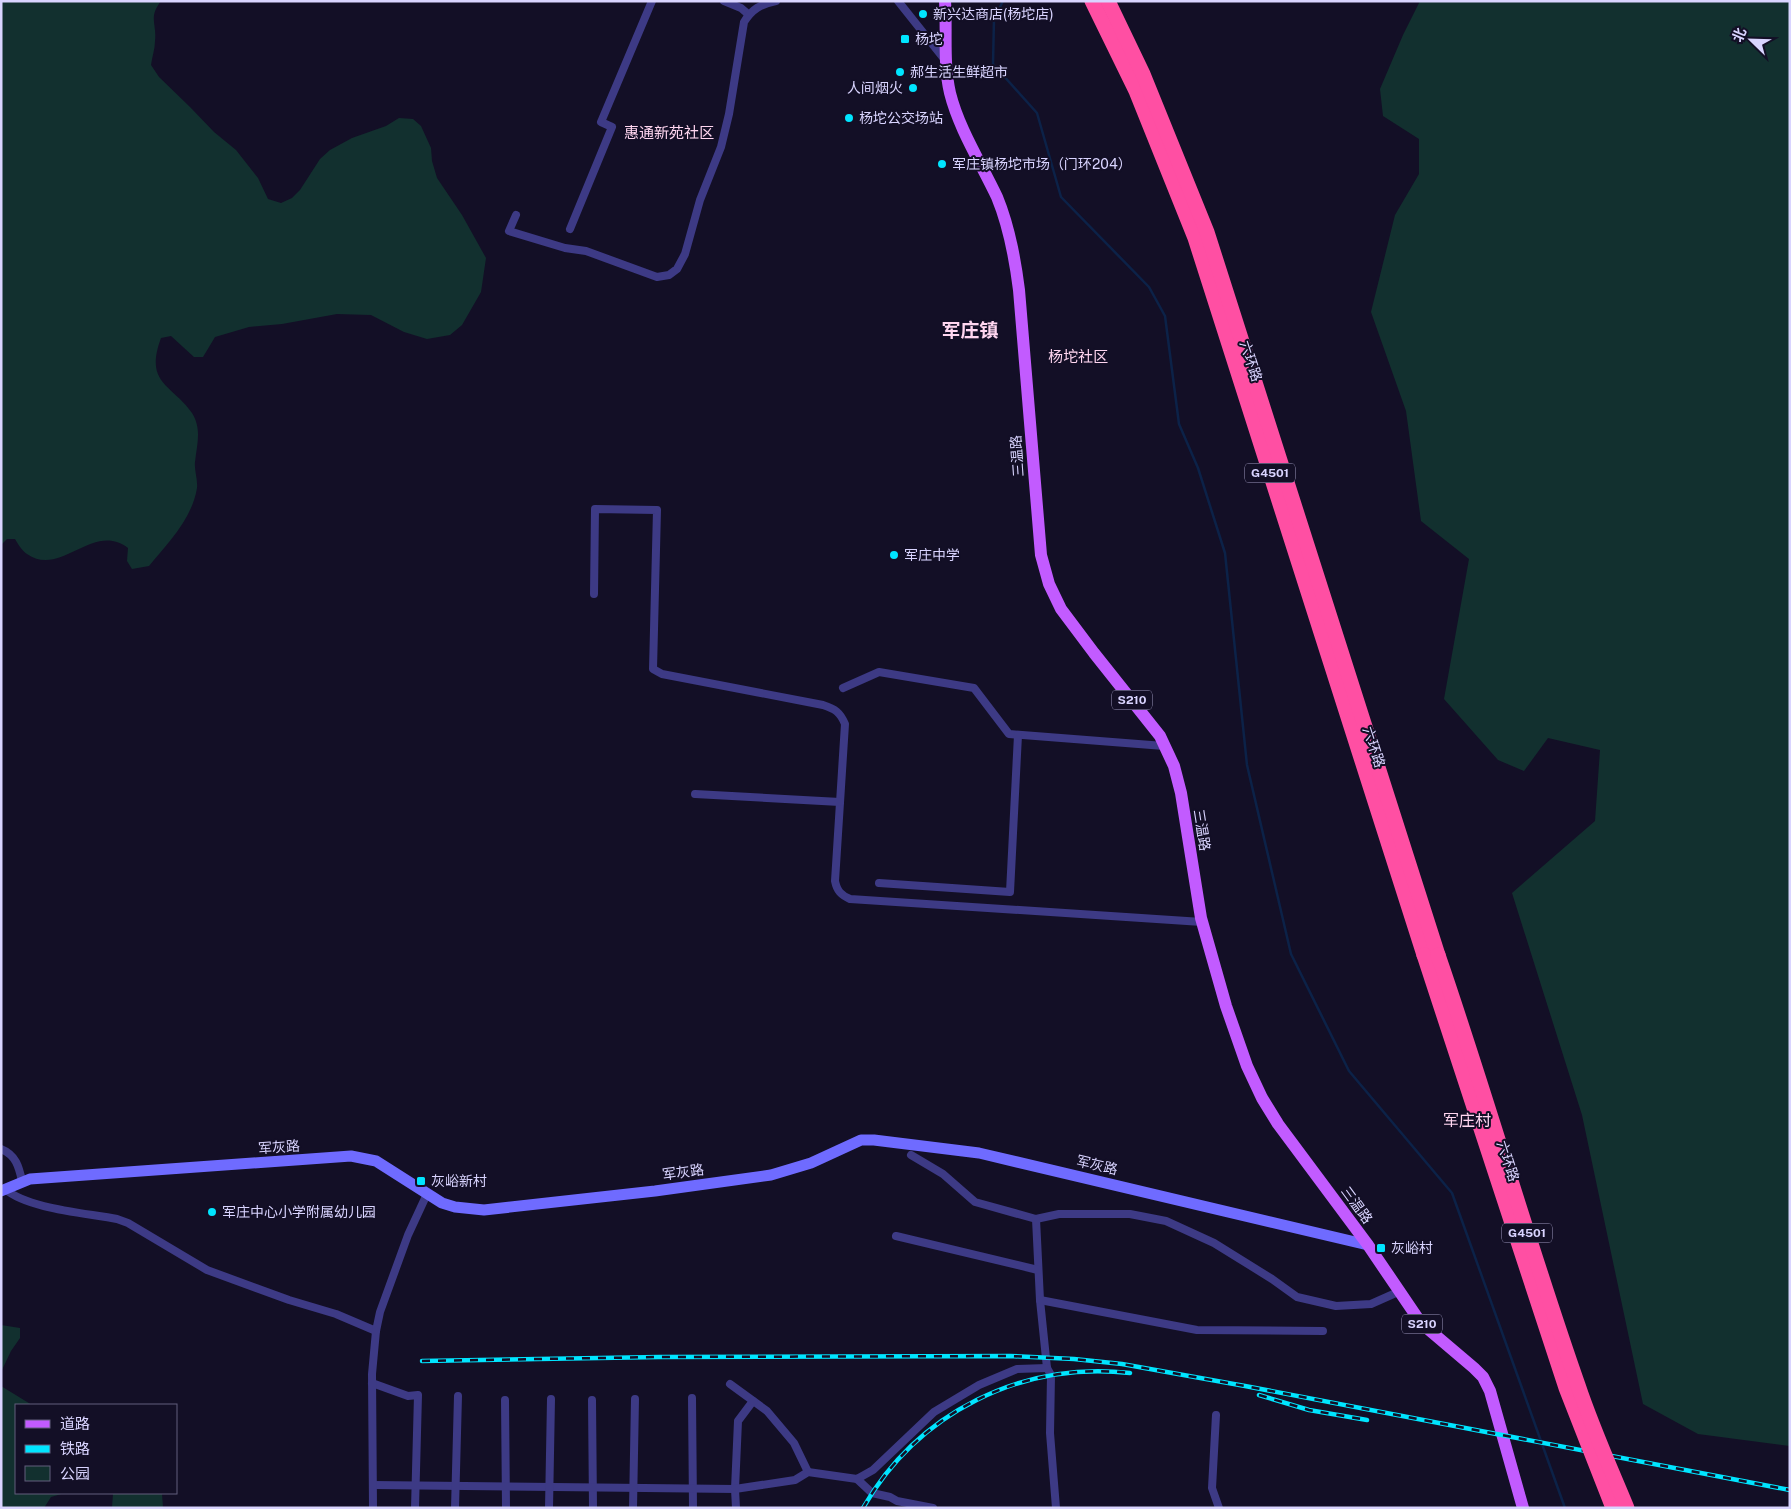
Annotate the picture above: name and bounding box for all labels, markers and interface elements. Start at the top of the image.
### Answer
place label: 新兴达商店(杨坨店) [933,6,1054,22]
marker: 新兴达商店(杨坨店) [917,8,929,20]
north arrow [1726,15,1776,65]
text: 北 [1729,25,1749,44]
place label: 杨坨 [915,31,943,47]
marker: 杨坨 [899,33,911,45]
place label: 郝生活生鲜超市 [910,64,1008,80]
marker: 郝生活生鲜超市 [894,66,906,78]
place label: 人间烟火 [847,80,903,96]
marker: 人间烟火 [907,82,919,94]
place label: 杨坨公交场站 [859,110,943,126]
marker: 杨坨公交场站 [843,112,855,124]
district label: 惠通新苑社区 [624,124,714,141]
place label: 军庄镇杨坨市场（门环204） [952,156,1132,172]
marker: 军庄镇杨坨市场（门环204） [936,158,948,170]
district label: 军庄镇 [941,319,999,341]
street label: 六环路 [1237,339,1265,383]
district label: 杨坨社区 [1048,348,1108,365]
street label: 三温路 [1008,434,1026,478]
road number: G4501 [1245,463,1295,482]
place label: 军庄中学 [904,547,960,563]
marker: 军庄中学 [888,549,900,561]
road number: S210 [1112,690,1152,710]
street label: 六环路 [1360,725,1388,769]
street label: 三温路 [1191,808,1213,852]
district label: 军庄村 [1443,1111,1491,1130]
street label: 军灰路 [257,1138,301,1156]
street label: 六环路 [1494,1139,1522,1183]
street label: 军灰路 [1075,1152,1119,1178]
street label: 军灰路 [661,1161,705,1183]
place label: 灰峪新村 [431,1173,487,1189]
marker: 灰峪新村 [415,1175,427,1187]
street label: 三温路 [1338,1183,1376,1227]
place label: 军庄中心小学附属幼儿园 [222,1204,376,1220]
marker: 军庄中心小学附属幼儿园 [206,1206,218,1218]
road number: G4501 [1502,1224,1552,1242]
place label: 灰峪村 [1391,1240,1433,1256]
marker: 灰峪村 [1375,1242,1387,1254]
road number: S210 [1402,1315,1442,1334]
legend [15,1404,178,1494]
text: 道路 [60,1415,90,1432]
text: 铁路 [60,1440,90,1457]
text: 公园 [60,1465,90,1482]

